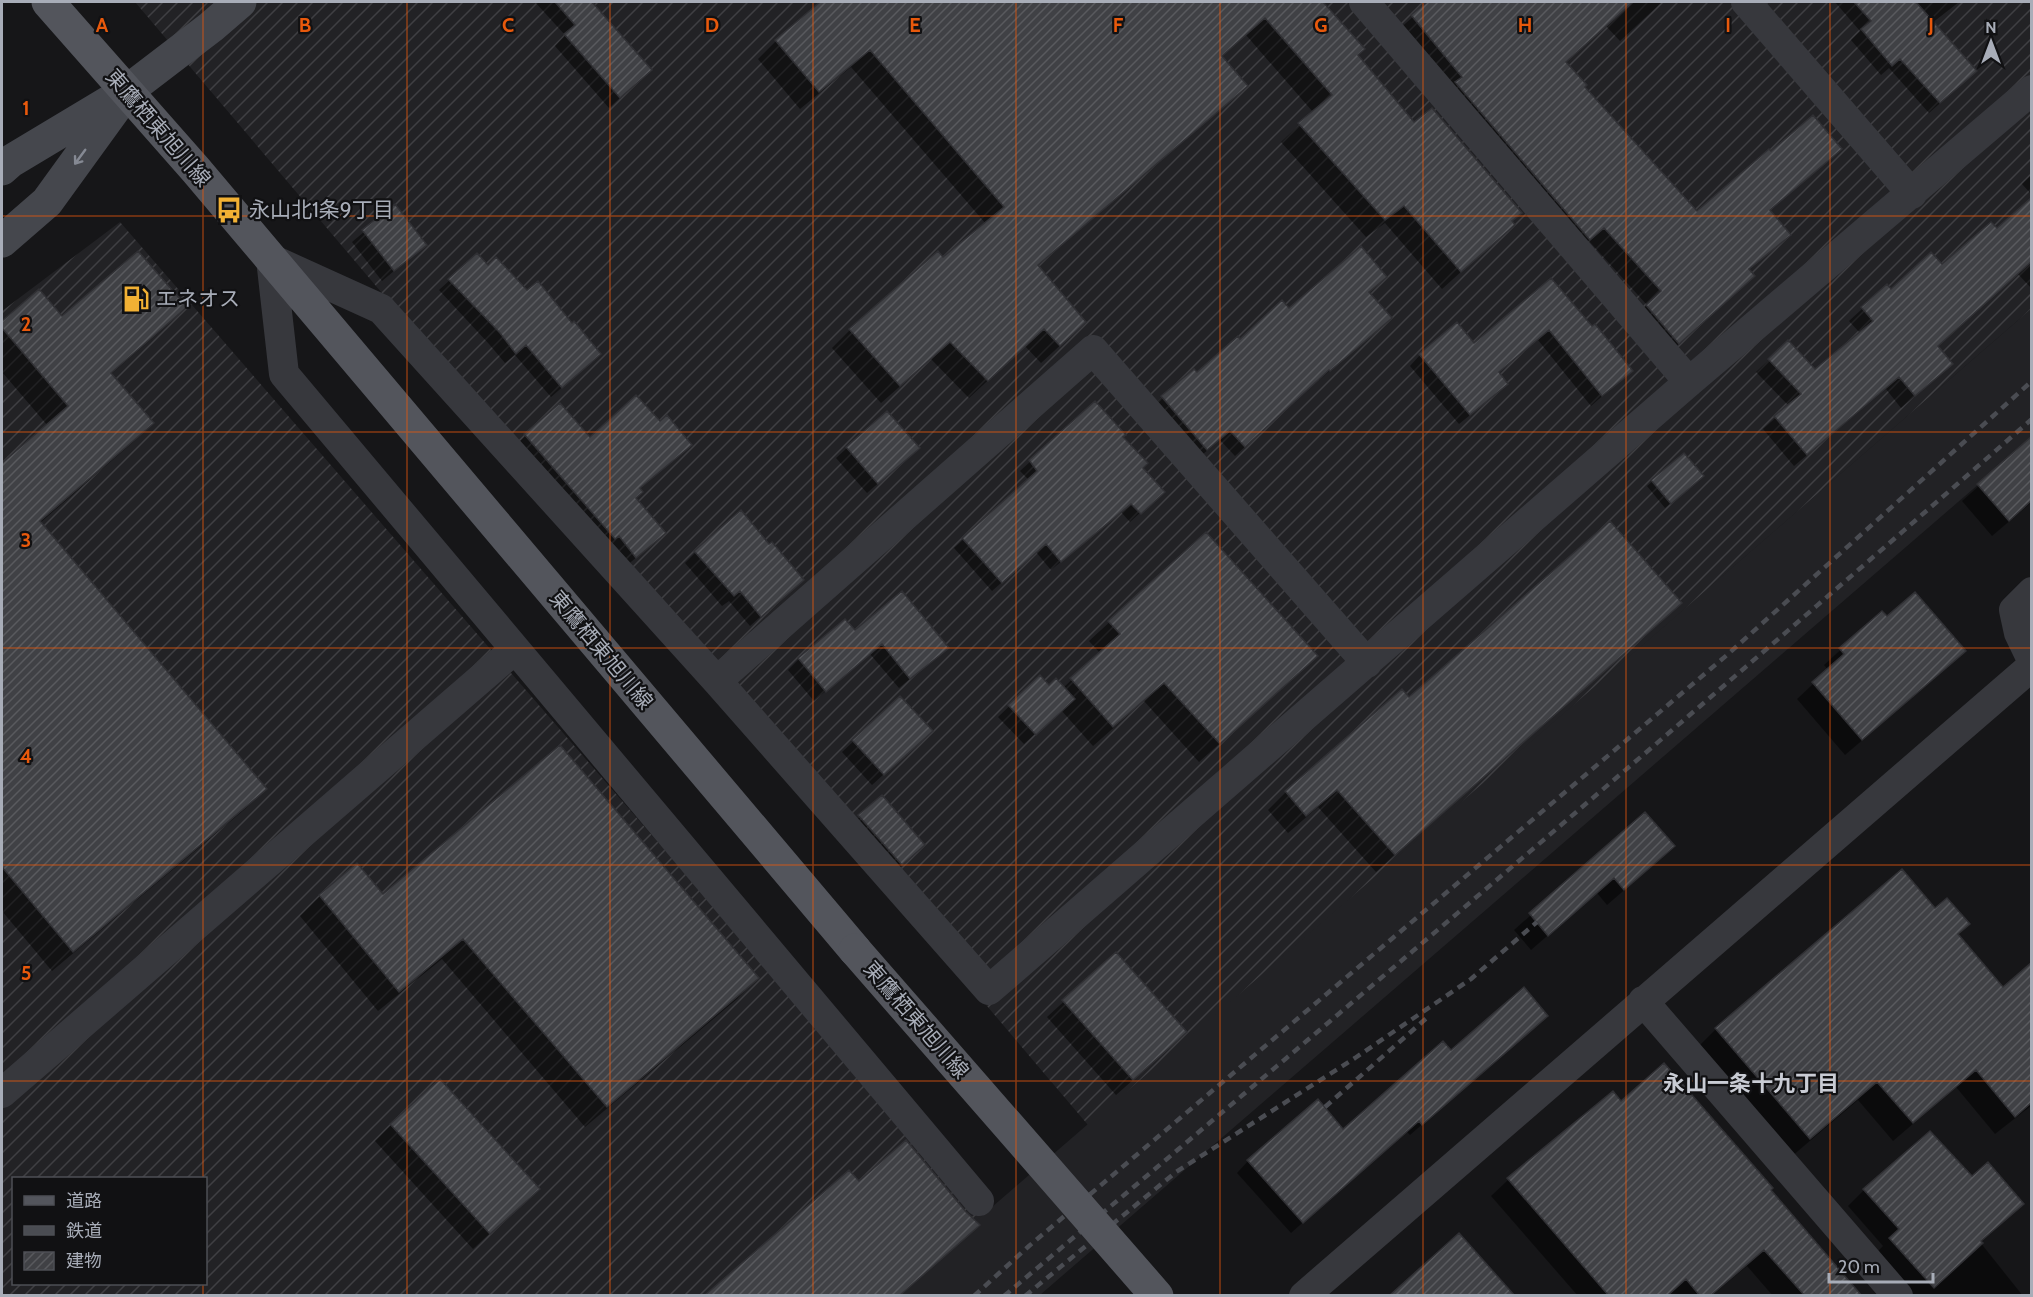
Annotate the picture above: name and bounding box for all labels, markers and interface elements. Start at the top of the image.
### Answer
north arrow [1961,12,2021,72]
text: A [96,13,109,37]
text: B [299,13,311,37]
text: C [502,13,514,37]
text: D [705,13,719,37]
text: E [909,13,921,37]
text: F [1113,13,1124,37]
text: G [1314,13,1328,37]
text: H [1518,13,1532,37]
text: I [1725,13,1731,37]
text: J [1927,13,1934,37]
text: N [1985,18,1997,37]
street label: 東鷹栖東旭川線 [101,64,216,191]
text: 1 [22,96,30,120]
one-way arrow [73,148,86,164]
bus stop icon: 永山北1条9丁目 [214,195,244,225]
place label: 永山北1条9丁目 [249,197,394,222]
fuel station icon: エネオス [121,284,151,314]
place label: エネオス [156,286,240,311]
text: 2 [21,312,31,336]
text: 3 [21,528,31,552]
street label: 東鷹栖東旭川線 [545,585,658,714]
text: 4 [20,744,32,768]
street label: 東鷹栖東旭川線 [859,956,974,1083]
text: 5 [21,961,31,985]
district label: 永山一条十九丁目 [1663,1070,1839,1097]
legend [12,1177,207,1285]
text: 道路 [66,1190,102,1212]
text: 鉄道 [66,1220,102,1242]
scale bar [1829,1246,1932,1284]
text: 建物 [66,1250,102,1272]
text: 20 m [1838,1256,1880,1278]

